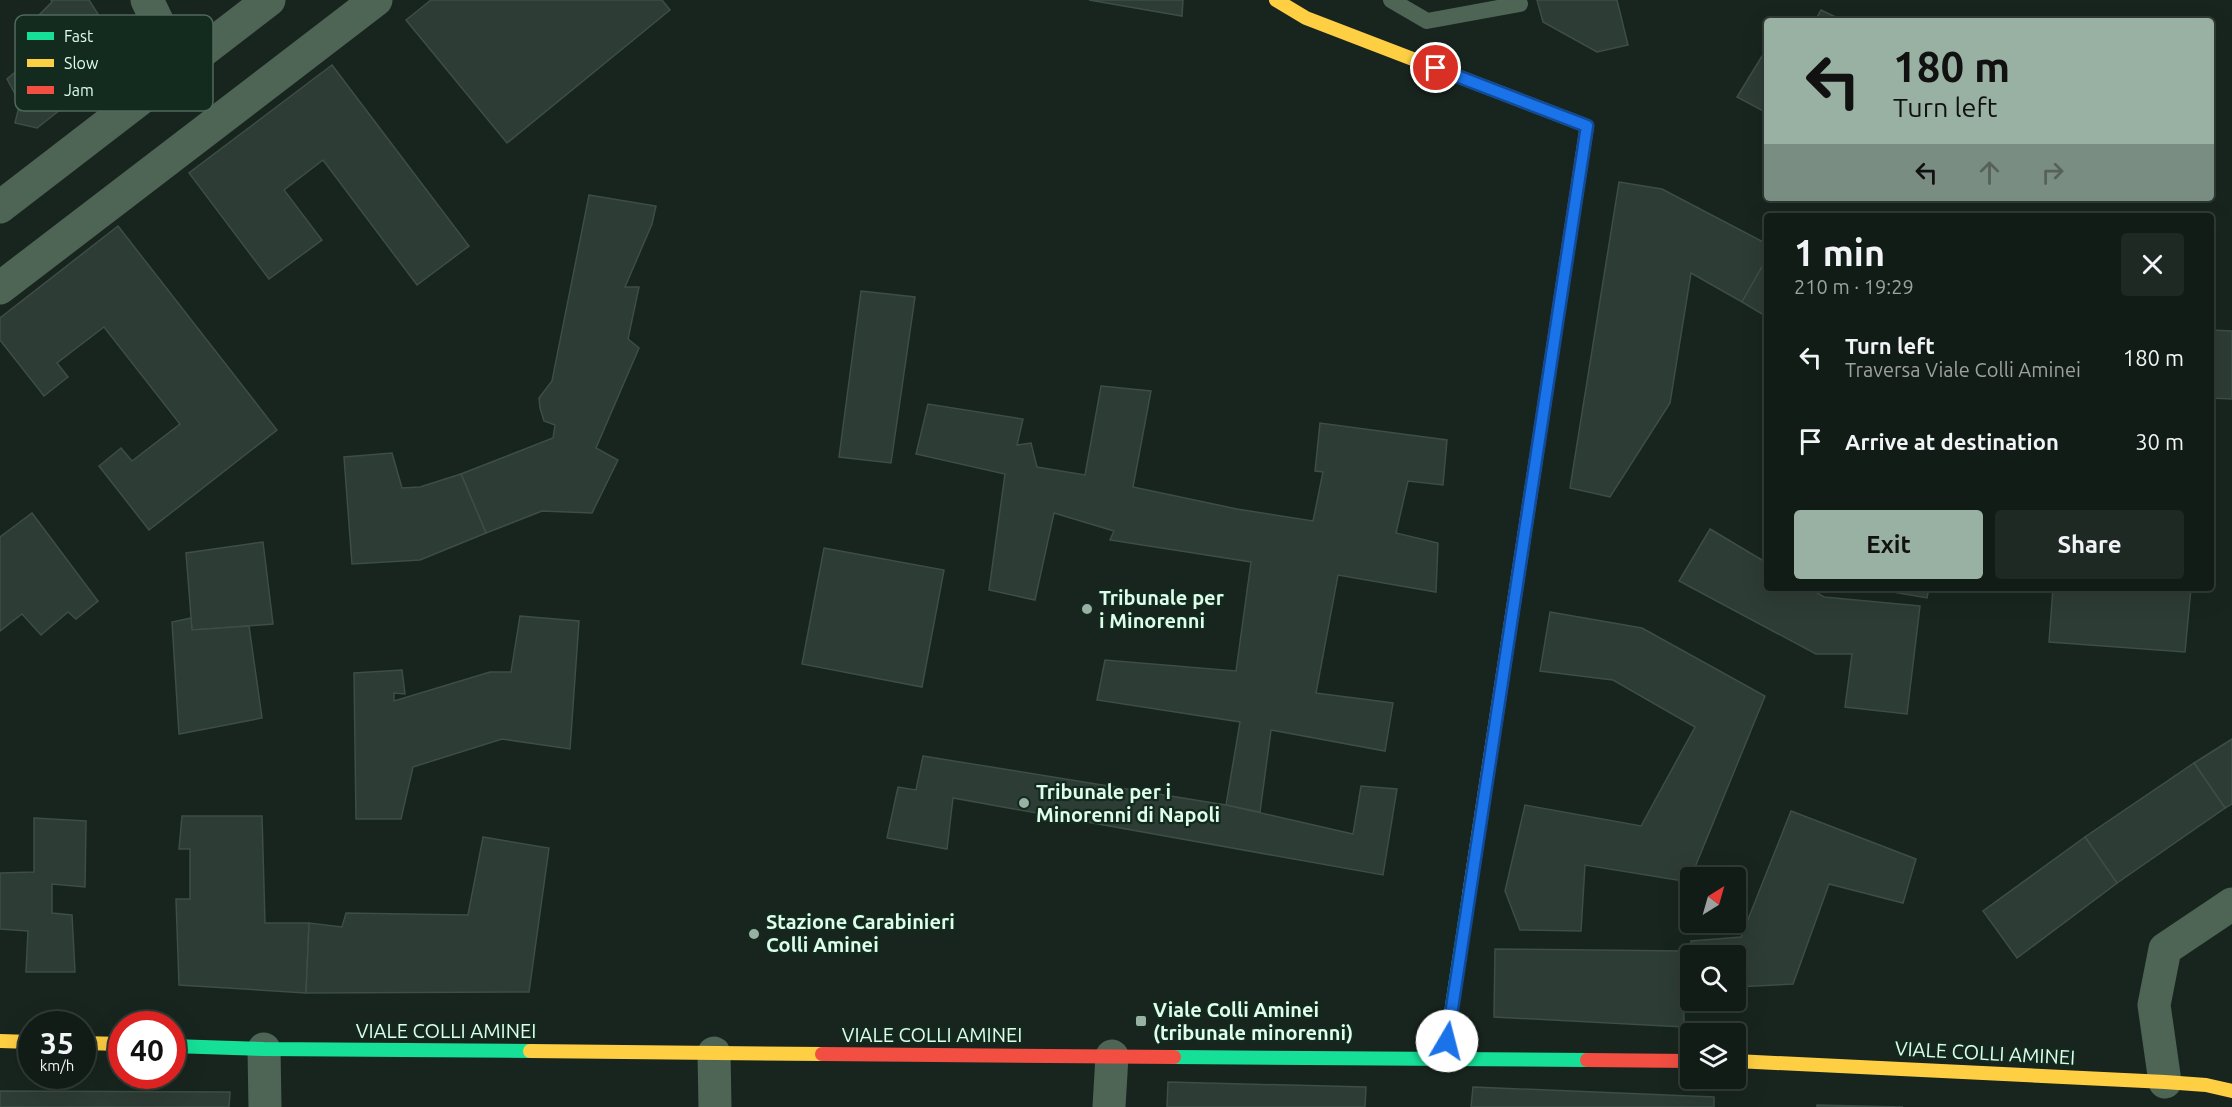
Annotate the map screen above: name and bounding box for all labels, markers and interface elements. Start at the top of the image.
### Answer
legend [15,15,213,111]
text: Fast [64,27,94,45]
pin [1410,42,1461,93]
icon: left [1794,42,1872,120]
text: 180 m [1893,43,2010,90]
icon: arrive [1419,51,1452,84]
text: Slow [64,54,99,72]
text: Jam [64,81,94,99]
text: Turn left [1893,92,1997,122]
icon: left [1910,156,1943,189]
icon: ahead [1973,156,2006,189]
icon: right [2036,156,2069,189]
text: 1 min [1794,232,1885,273]
button: close [2121,233,2184,296]
text: 210 m · 19:29 [1794,275,1914,298]
text: Turn left [1845,333,1935,358]
icon: left [1794,341,1827,374]
text: 180 m [2123,345,2184,370]
text: Traversa Viale Colli Aminei [1845,358,2081,381]
icon: arrive [1794,425,1827,458]
text: Arrive at destination [1845,429,2059,454]
text: 30 m [2135,429,2184,454]
button: Exit [1794,510,1983,579]
button: Share [1995,510,2184,579]
place label: Tribunale per i Minorenni [1099,586,1225,632]
marker: Tribunale per i Minorenni [1080,602,1094,616]
place label: Tribunale per i Minorenni di Napoli [1036,780,1220,826]
marker: Tribunale per i Minorenni di Napoli [1017,796,1031,810]
north arrow [1680,867,1746,933]
map controls [1680,867,1746,1089]
place label: Stazione Carabinieri Colli Aminei [766,910,955,956]
marker: Stazione Carabinieri Colli Aminei [747,927,761,941]
button: search [1680,945,1746,1011]
place label: Viale Colli Aminei (tribunale minorenni) [1153,998,1353,1044]
position arrow [1415,1009,1479,1073]
speed limit sign: 40 [108,1011,186,1089]
marker: Viale Colli Aminei (tribunale minorenni) [1134,1014,1148,1028]
street label: VIALE COLLI AMINEI [356,1019,536,1042]
street label: VIALE COLLI AMINEI [842,1023,1022,1046]
button: layers [1680,1023,1746,1089]
text: 35 [40,1026,74,1060]
street label: VIALE COLLI AMINEI [1894,1036,2076,1069]
text: km/h [40,1057,74,1074]

